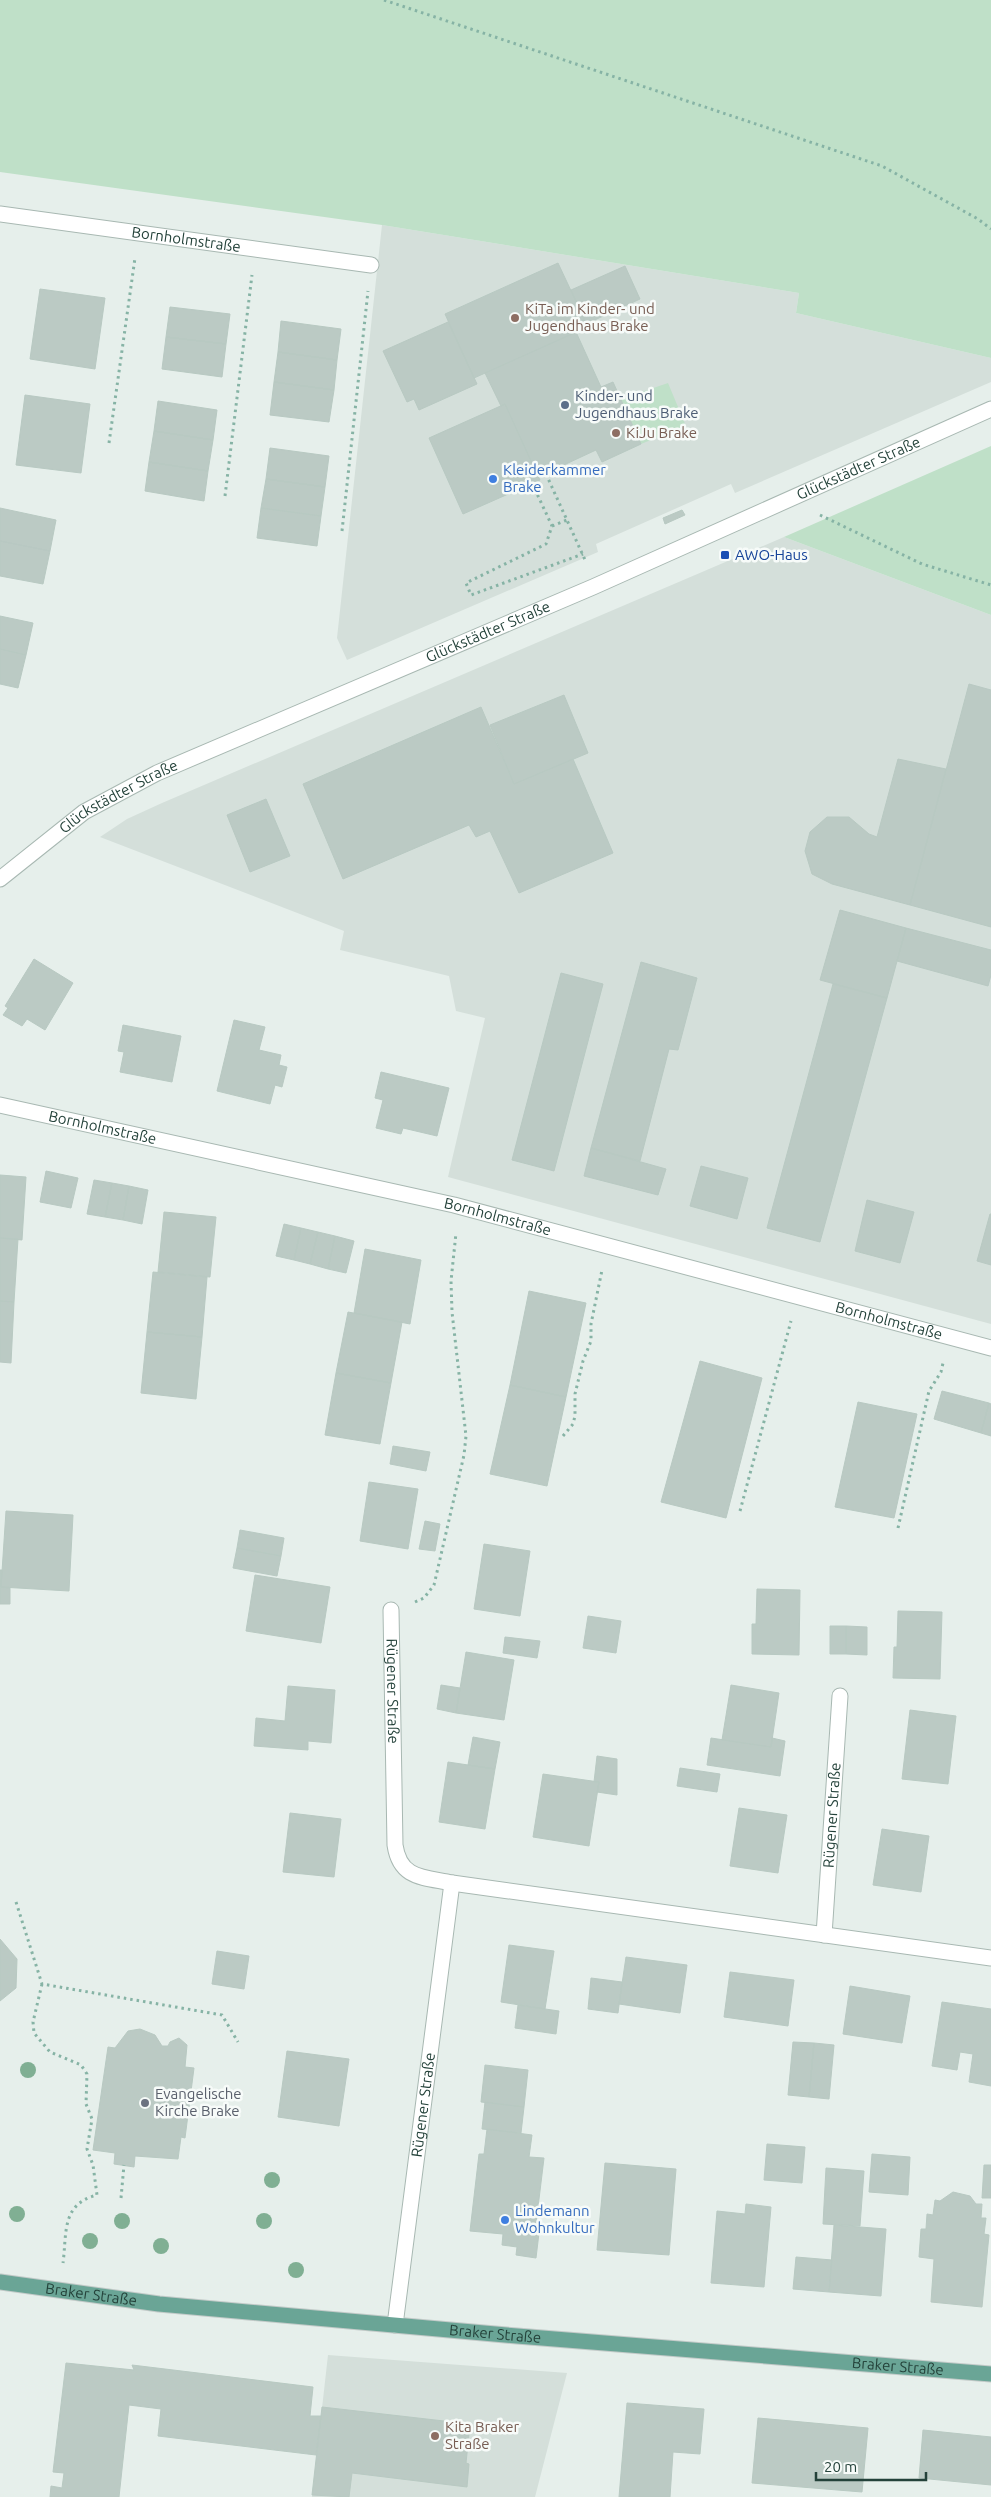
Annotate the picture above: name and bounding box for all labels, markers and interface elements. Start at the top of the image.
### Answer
street label: Bornholmstraße [131,223,242,255]
place label: KiTa im Kinder- und Jugendhaus Brake [525,300,655,334]
marker: KiTa im Kinder- und Jugendhaus Brake [509,312,521,324]
place label: Kinder- und Jugendhaus Brake [575,387,698,421]
marker: Kinder- und Jugendhaus Brake [559,399,571,411]
place label: KiJu Brake [626,424,697,441]
marker: KiJu Brake [610,427,622,439]
street label: Glückstädter Straße [794,433,923,503]
place label: Kleiderkammer Brake [503,461,606,495]
marker: Kleiderkammer Brake [487,473,499,485]
place label: AWO-Haus [735,546,808,563]
marker: AWO-Haus [719,549,731,561]
street label: Glückstädter Straße [423,597,553,665]
street label: Glückstädter Straße [55,756,180,837]
street label: Bornholmstraße [47,1107,158,1147]
street label: Bornholmstraße [443,1194,553,1238]
street label: Bornholmstraße [834,1298,944,1343]
street label: Rügener Straße [383,1638,402,1744]
street label: Rügener Straße [820,1762,844,1868]
street label: Rügener Straße [408,2051,438,2158]
place label: Evangelische Kirche Brake [155,2085,242,2119]
marker: Evangelische Kirche Brake [139,2097,151,2109]
place label: Lindemann Wohnkultur [515,2202,595,2236]
marker: Lindemann Wohnkultur [499,2214,511,2226]
street label: Braker Straße [44,2279,138,2309]
street label: Braker Straße [449,2321,542,2346]
street label: Braker Straße [851,2354,944,2378]
place label: Kita Braker Straße [445,2418,520,2452]
marker: Kita Braker Straße [429,2430,441,2442]
scale bar [816,2450,926,2482]
text: 20 m [824,2458,857,2475]

